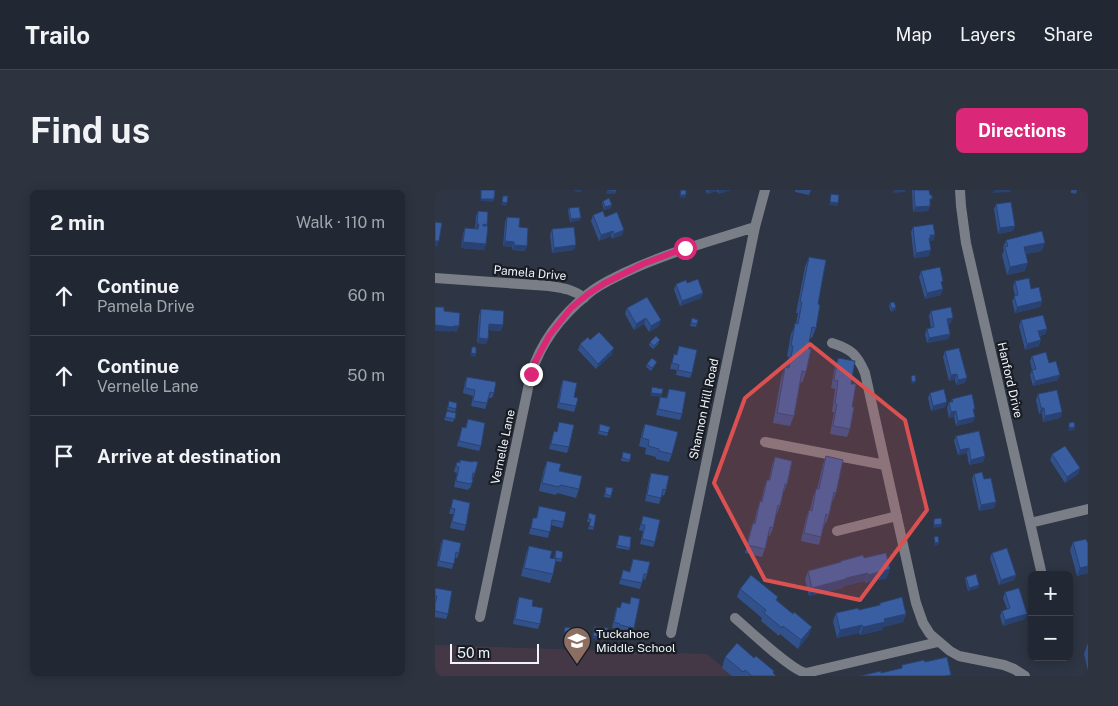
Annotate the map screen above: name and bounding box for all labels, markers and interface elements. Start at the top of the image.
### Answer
text: Trailo [25,21,90,49]
text: Map [896,24,932,45]
text: Layers [960,24,1016,45]
text: Share [1044,24,1093,45]
button: Directions [956,108,1088,153]
text: Find us [30,110,150,151]
text: 2 min [50,210,105,235]
text: Walk · 110 m [296,213,385,232]
route start [674,237,697,260]
street label: Pamela Drive [493,263,567,283]
text: Continue [97,275,179,297]
icon: ahead [50,282,78,310]
text: 60 m [348,286,385,305]
text: Pamela Drive [97,297,195,316]
street label: Hanford Drive [994,341,1026,419]
text: Continue [97,355,179,377]
street label: Shannon Hill Road [686,357,722,461]
icon: ahead [50,362,78,390]
route end [520,363,543,386]
text: 50 m [347,366,385,385]
text: Vernelle Lane [97,377,199,396]
street label: Vernelle Lane [488,408,518,486]
icon: arrive [50,442,78,470]
text: Arrive at destination [97,445,281,467]
map controls [1028,571,1073,661]
button: + [1028,571,1073,616]
button: − [1028,616,1073,661]
school or university icon: Tuckahoe Middle School [562,626,592,665]
place label: Tuckahoe Middle School [596,627,676,655]
scale bar [450,641,539,664]
text: 50 m [457,645,490,661]

